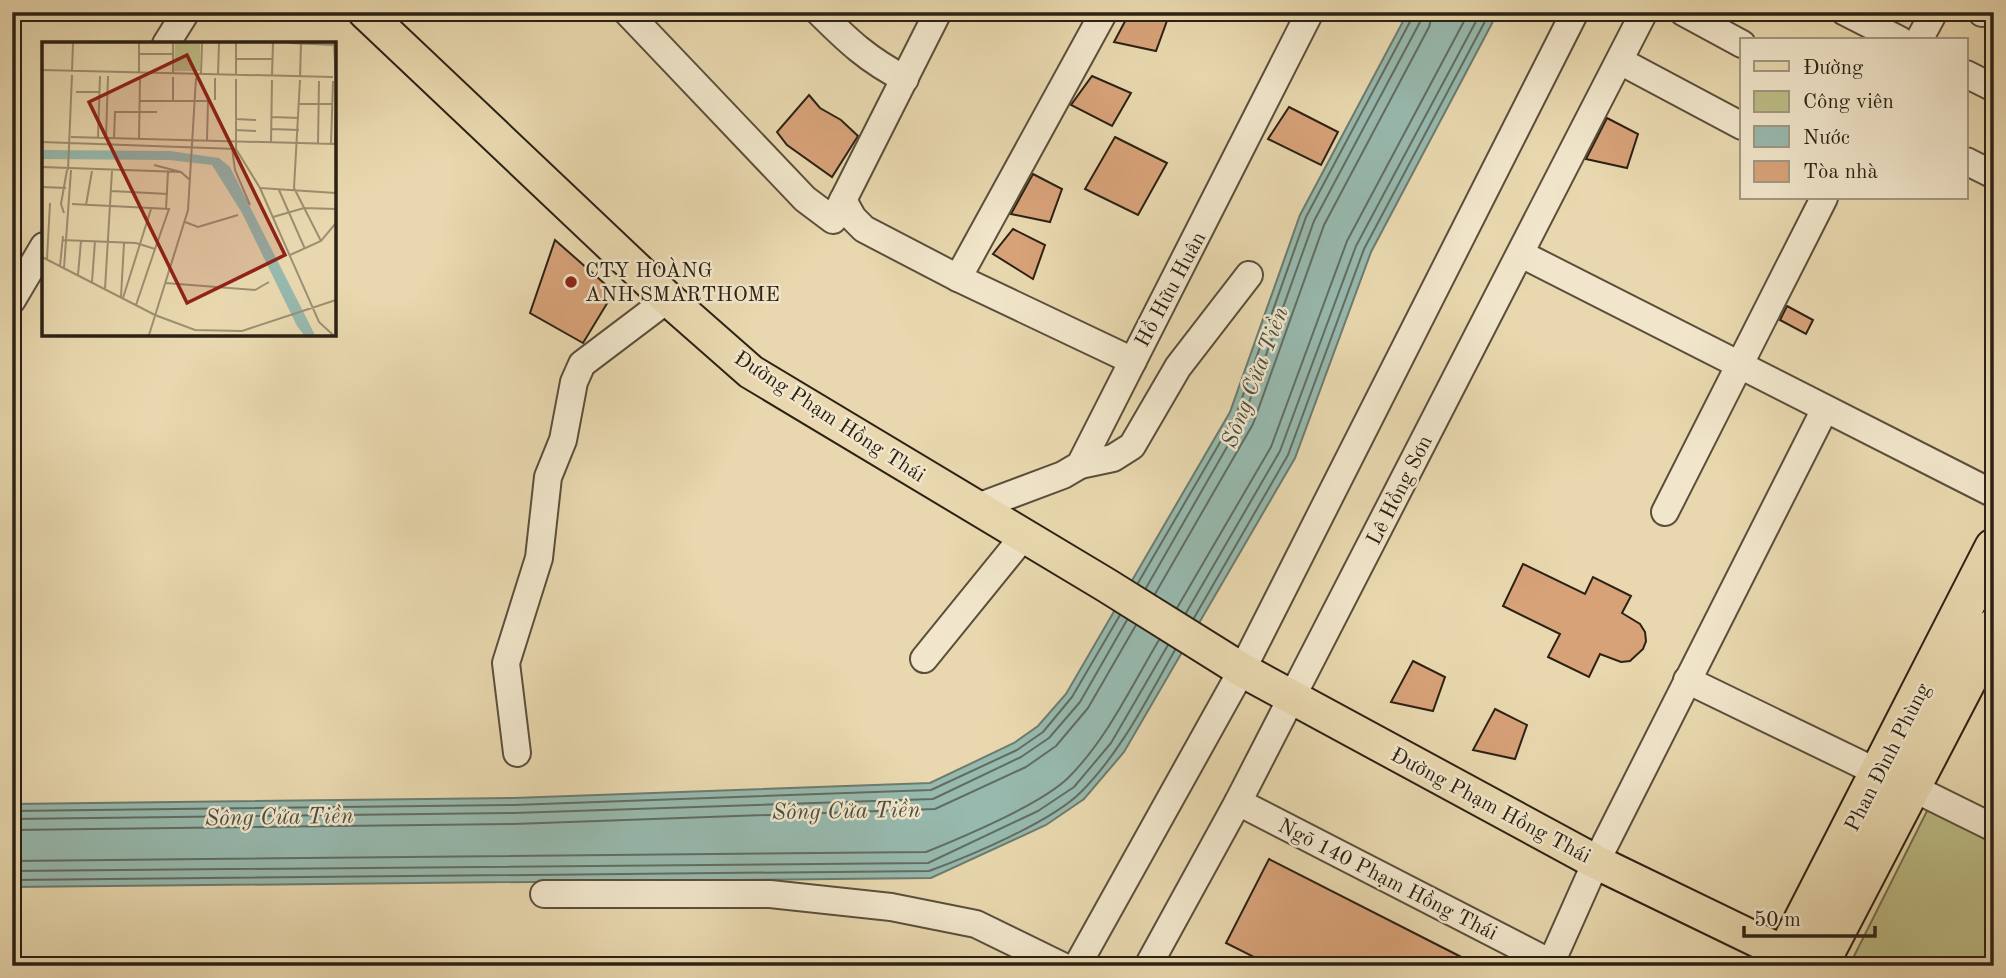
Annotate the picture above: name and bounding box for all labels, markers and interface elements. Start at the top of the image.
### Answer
legend [1740,38,1968,200]
inset map [42,42,336,336]
text: Đường [1803,58,1864,79]
text: Công viên [1803,92,1894,113]
text: Nước [1803,128,1850,149]
text: Tòa nhà [1803,162,1878,183]
street label: Hồ Hữu Huân [1130,228,1210,351]
place label: CTY HOÀNG ANH SMARTHOME [585,257,780,306]
marker: CTY HOÀNG ANH SMARTHOME [563,274,579,290]
water label: Sông Cửa Tiền [1216,303,1294,452]
street label: Đường Phạm Hồng Thái [730,346,929,487]
street label: Lê Hồng Sơn [1362,432,1437,549]
street label: Phan Đình Phùng [1842,680,1935,835]
street label: Đường Phạm Hồng Thái [1387,743,1595,868]
water label: Sông Cửa Tiền [771,797,921,825]
water label: Sông Cửa Tiền [204,803,354,831]
street label: Ngõ 140 Phạm Hồng Thái [1274,814,1501,945]
scale bar [1744,894,1875,938]
text: 50 m [1754,910,1801,931]

